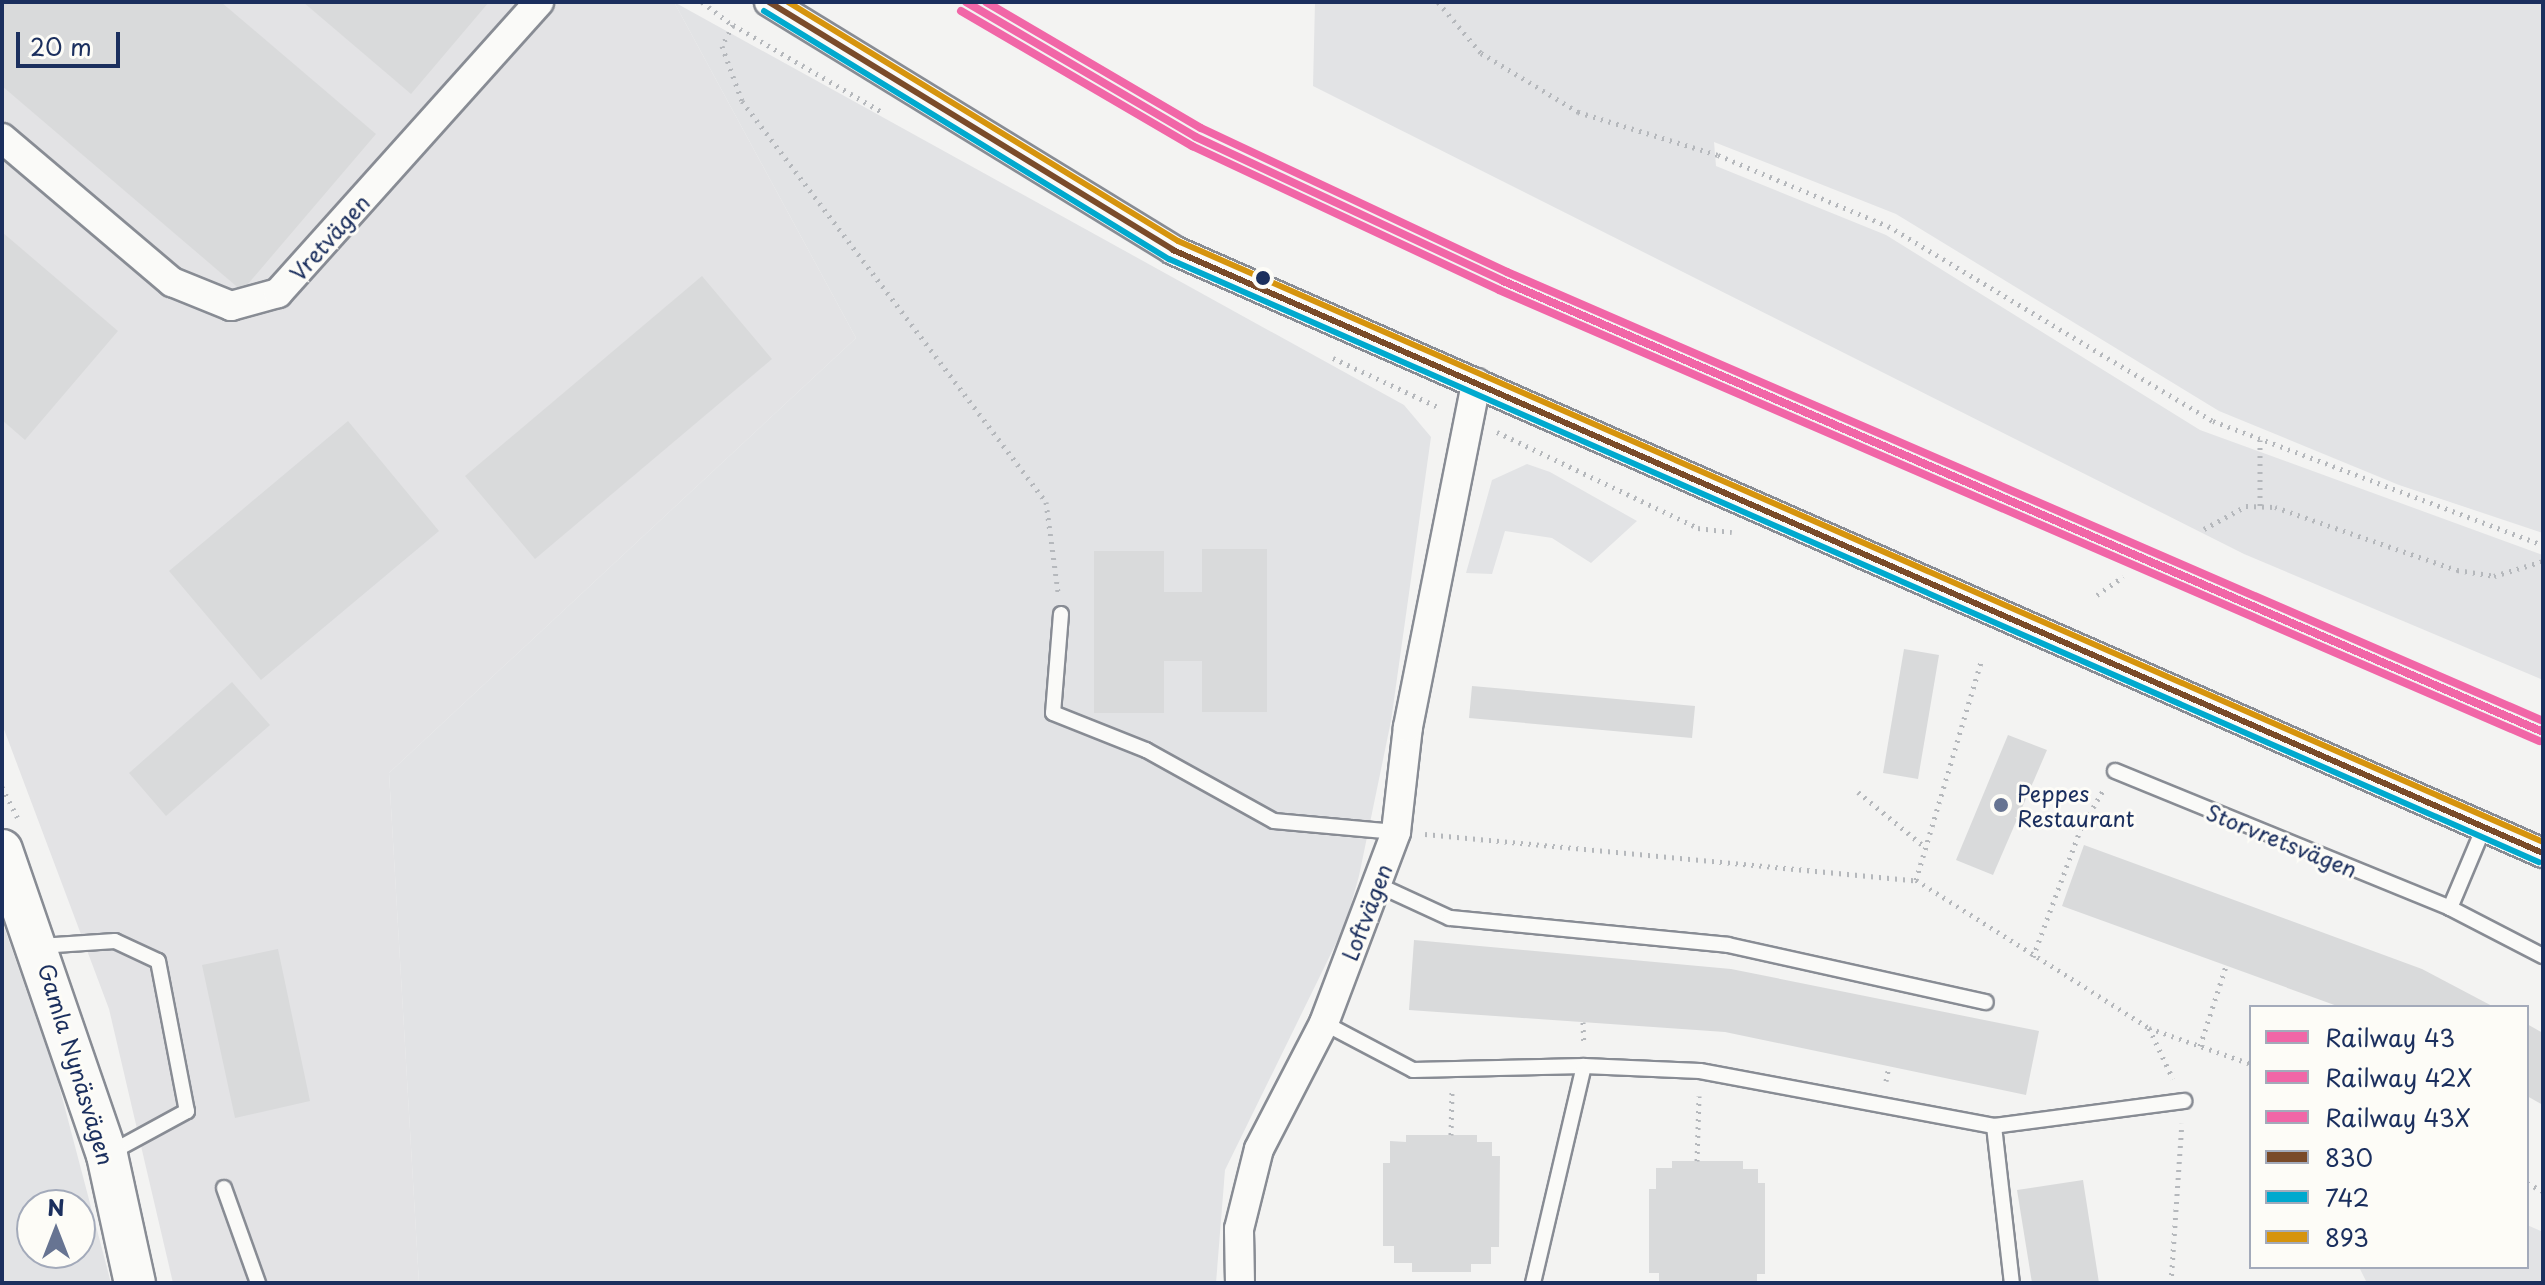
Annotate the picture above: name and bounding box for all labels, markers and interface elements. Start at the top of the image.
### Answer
scale bar [20,16,124,66]
text: 20 m [30,28,92,64]
street label: Vretvägen [284,189,374,285]
unlabelled marker [1255,270,1271,286]
place label: Peppes Restaurant [2017,779,2135,830]
marker: Peppes Restaurant [1992,796,2010,814]
street label: Storvretsvägen [2203,798,2361,882]
street label: Loftvägen [1335,860,1397,964]
street label: Gamla Nynäsvägen [34,960,120,1168]
legend [2249,1005,2529,1269]
text: Railway 43 [2325,1019,2455,1055]
text: Railway 42X [2325,1059,2472,1095]
text: Railway 43X [2325,1099,2471,1135]
text: 830 [2325,1139,2373,1175]
text: 742 [2325,1179,2369,1215]
north arrow [16,1189,96,1269]
text: N [47,1190,65,1223]
text: 893 [2325,1219,2369,1255]

